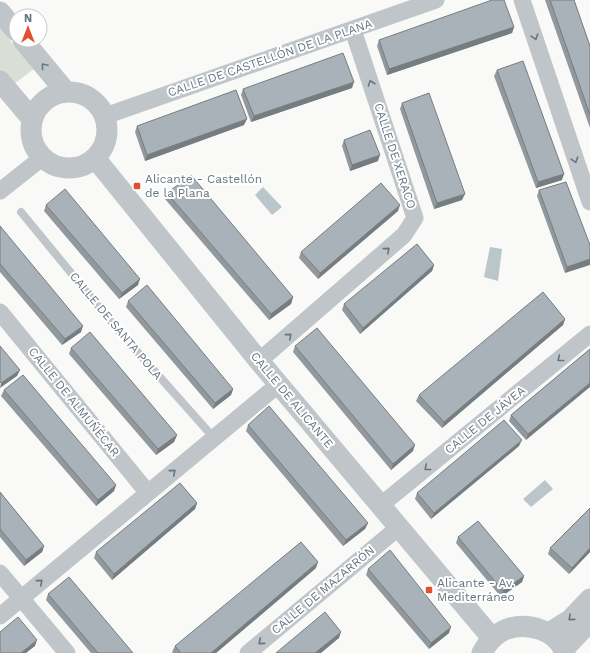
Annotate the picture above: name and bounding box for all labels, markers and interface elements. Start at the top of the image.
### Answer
north arrow [8,8,48,48]
text: N [24,12,32,25]
street label: CALLE DE CASTELLÓN DE LA PLANA [166,16,374,100]
one-way arrow [530,33,538,40]
one-way arrow [42,63,49,70]
one-way arrow [367,79,375,86]
street label: CALLE DE XERACO [371,101,419,211]
one-way arrow [571,157,579,164]
place label: Alicante - Castellón de la Plana [145,172,262,200]
marker: Alicante - Castellón de la Plana [132,181,142,191]
one-way arrow [382,248,389,255]
street label: CALLE DE SANTA POLA [67,269,165,383]
one-way arrow [284,333,291,340]
street label: CALLE DE ALMUÑÉCAR [26,345,122,459]
street label: CALLE DE ALICANTE [248,349,336,451]
one-way arrow [557,354,564,361]
street label: CALLE DE JÁVEA [442,383,528,457]
one-way arrow [424,463,431,470]
one-way arrow [168,470,176,477]
street label: CALLE DE MAZARRÓN [269,543,377,637]
place label: Alicante - Av. Mediterráneo [437,576,515,604]
one-way arrow [36,579,43,586]
marker: Alicante - Av. Mediterráneo [424,585,434,595]
one-way arrow [568,614,576,621]
one-way arrow [259,637,266,644]

